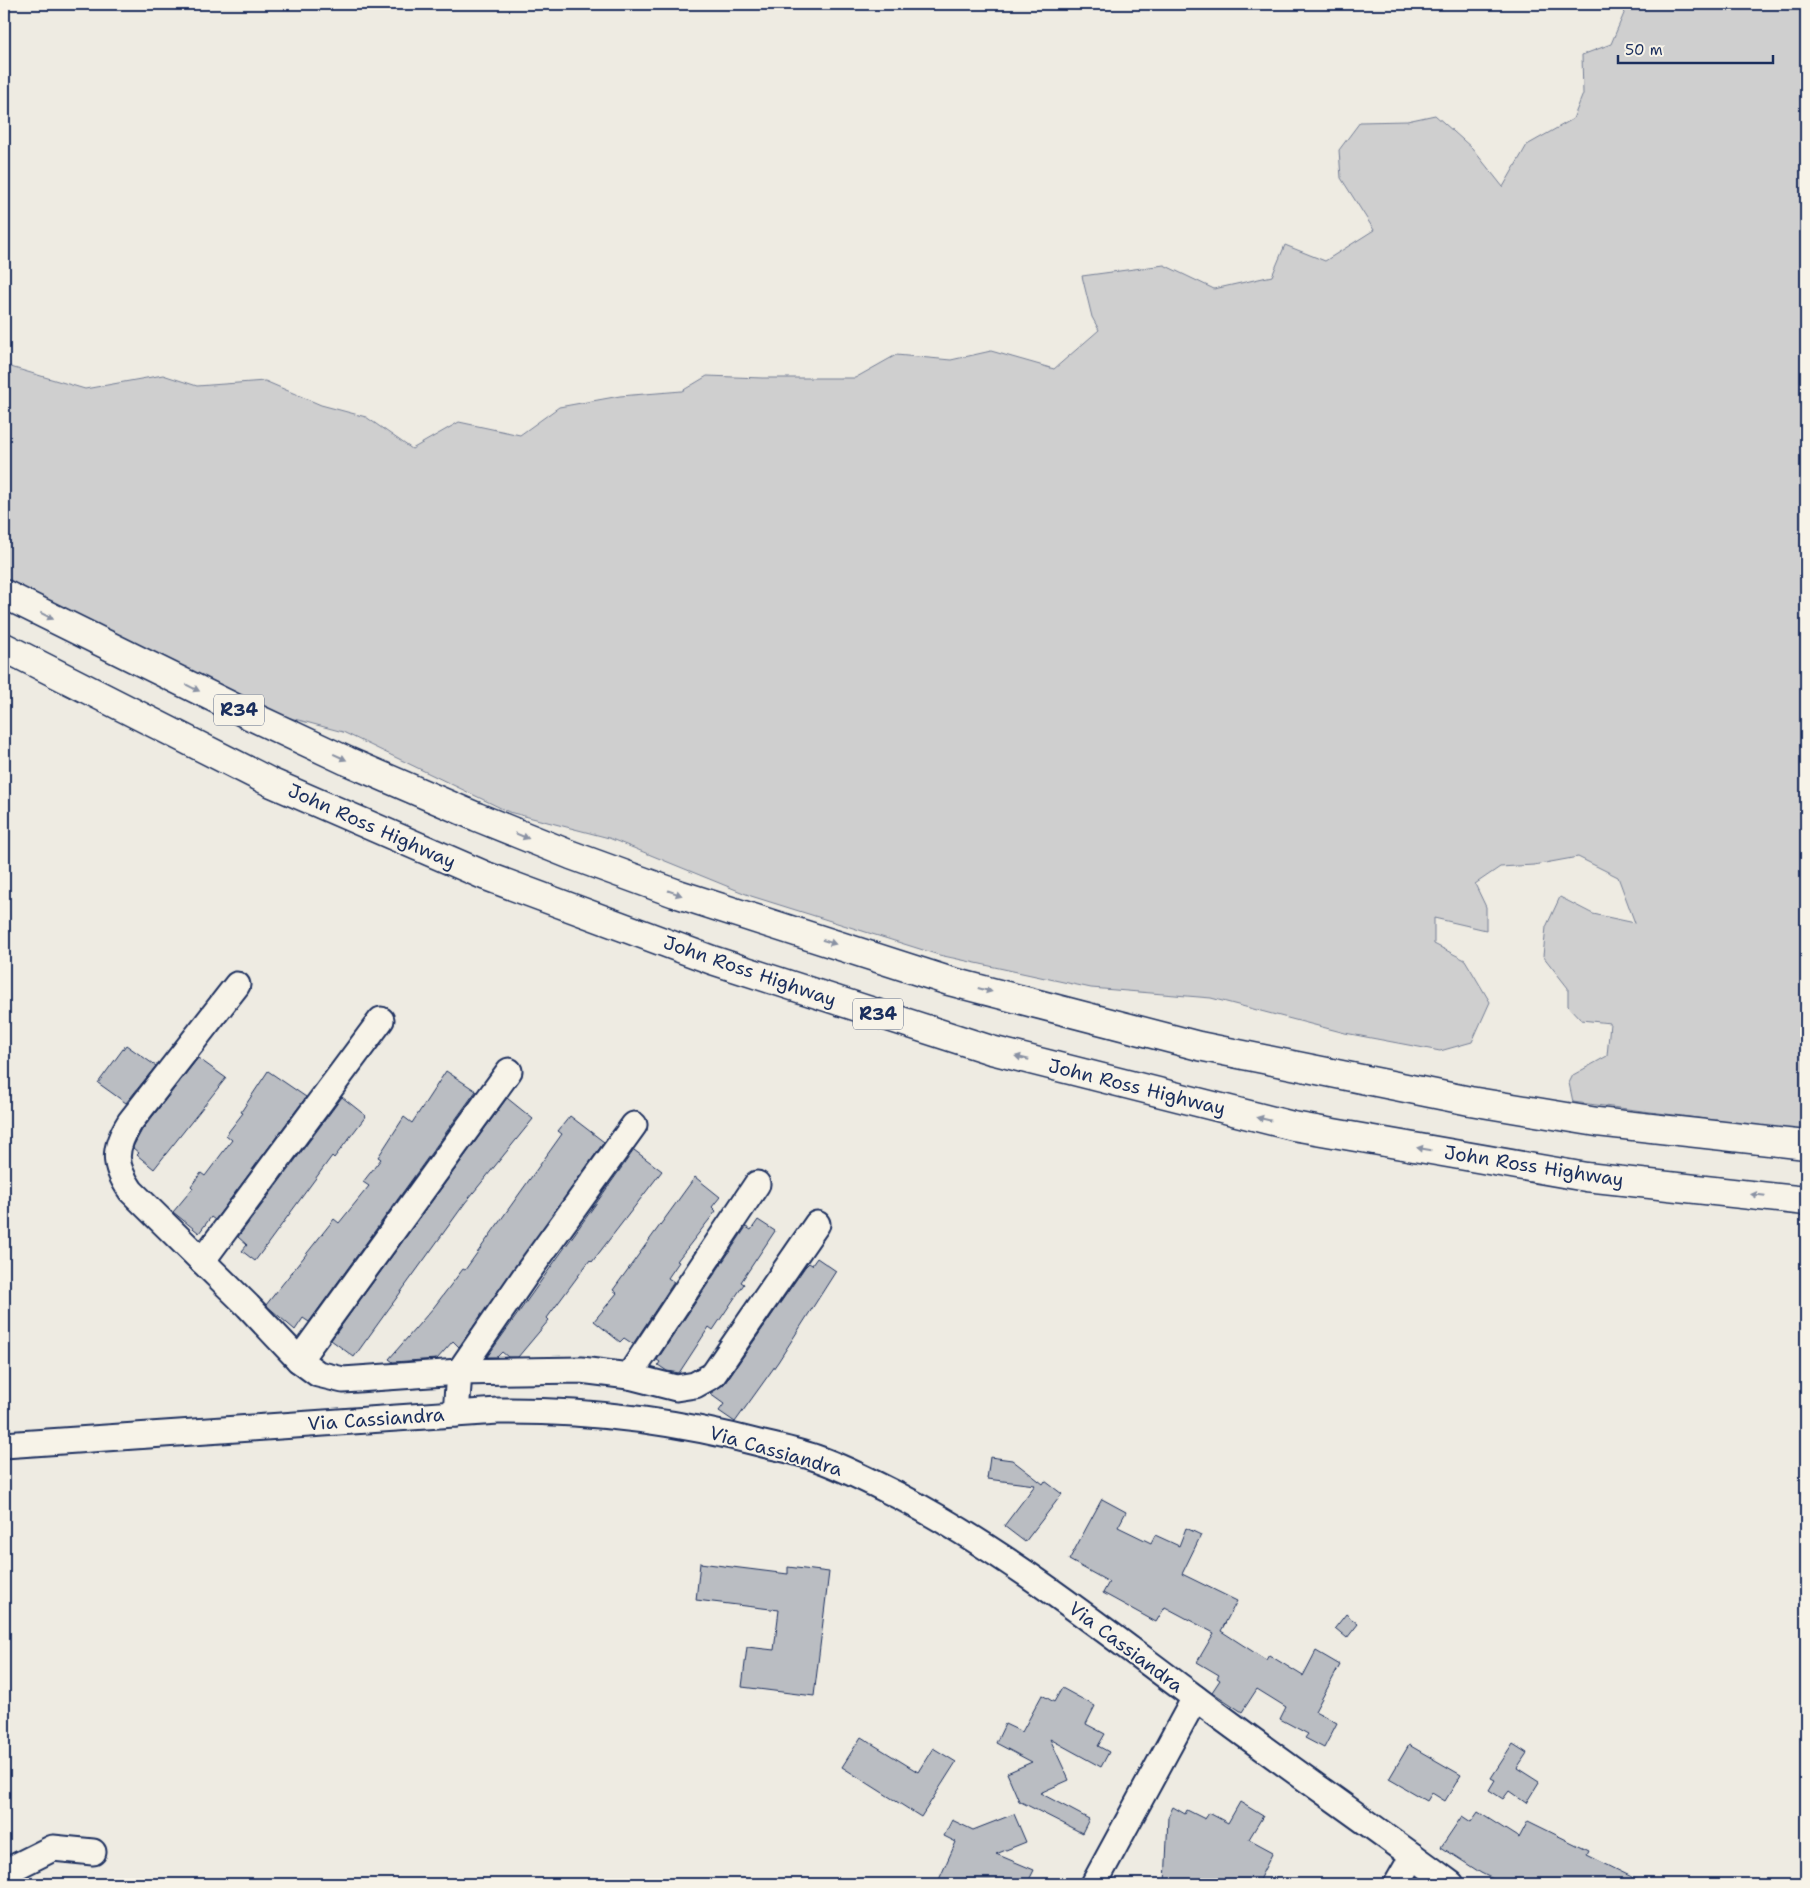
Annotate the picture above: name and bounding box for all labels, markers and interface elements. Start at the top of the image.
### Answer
scale bar [1618,32,1772,64]
text: 50 m [1625,40,1663,60]
one-way arrow [40,612,54,620]
one-way arrow [186,684,200,692]
road number: R34 [214,694,264,726]
one-way arrow [333,754,347,762]
street label: John Ross Highway [284,778,460,874]
one-way arrow [515,832,529,840]
one-way arrow [667,889,682,897]
street label: John Ross Highway [660,930,840,1012]
one-way arrow [822,939,837,947]
one-way arrow [977,986,992,994]
road number: R34 [853,999,903,1030]
street label: John Ross Highway [1046,1053,1228,1121]
one-way arrow [1014,1054,1029,1062]
one-way arrow [1257,1115,1272,1123]
street label: John Ross Highway [1442,1139,1626,1193]
one-way arrow [1415,1144,1431,1152]
one-way arrow [1749,1191,1765,1199]
street label: Via Cassiandra [307,1402,446,1436]
street label: Via Cassiandra [707,1420,846,1482]
street label: Via Cassiandra [1064,1596,1188,1698]

